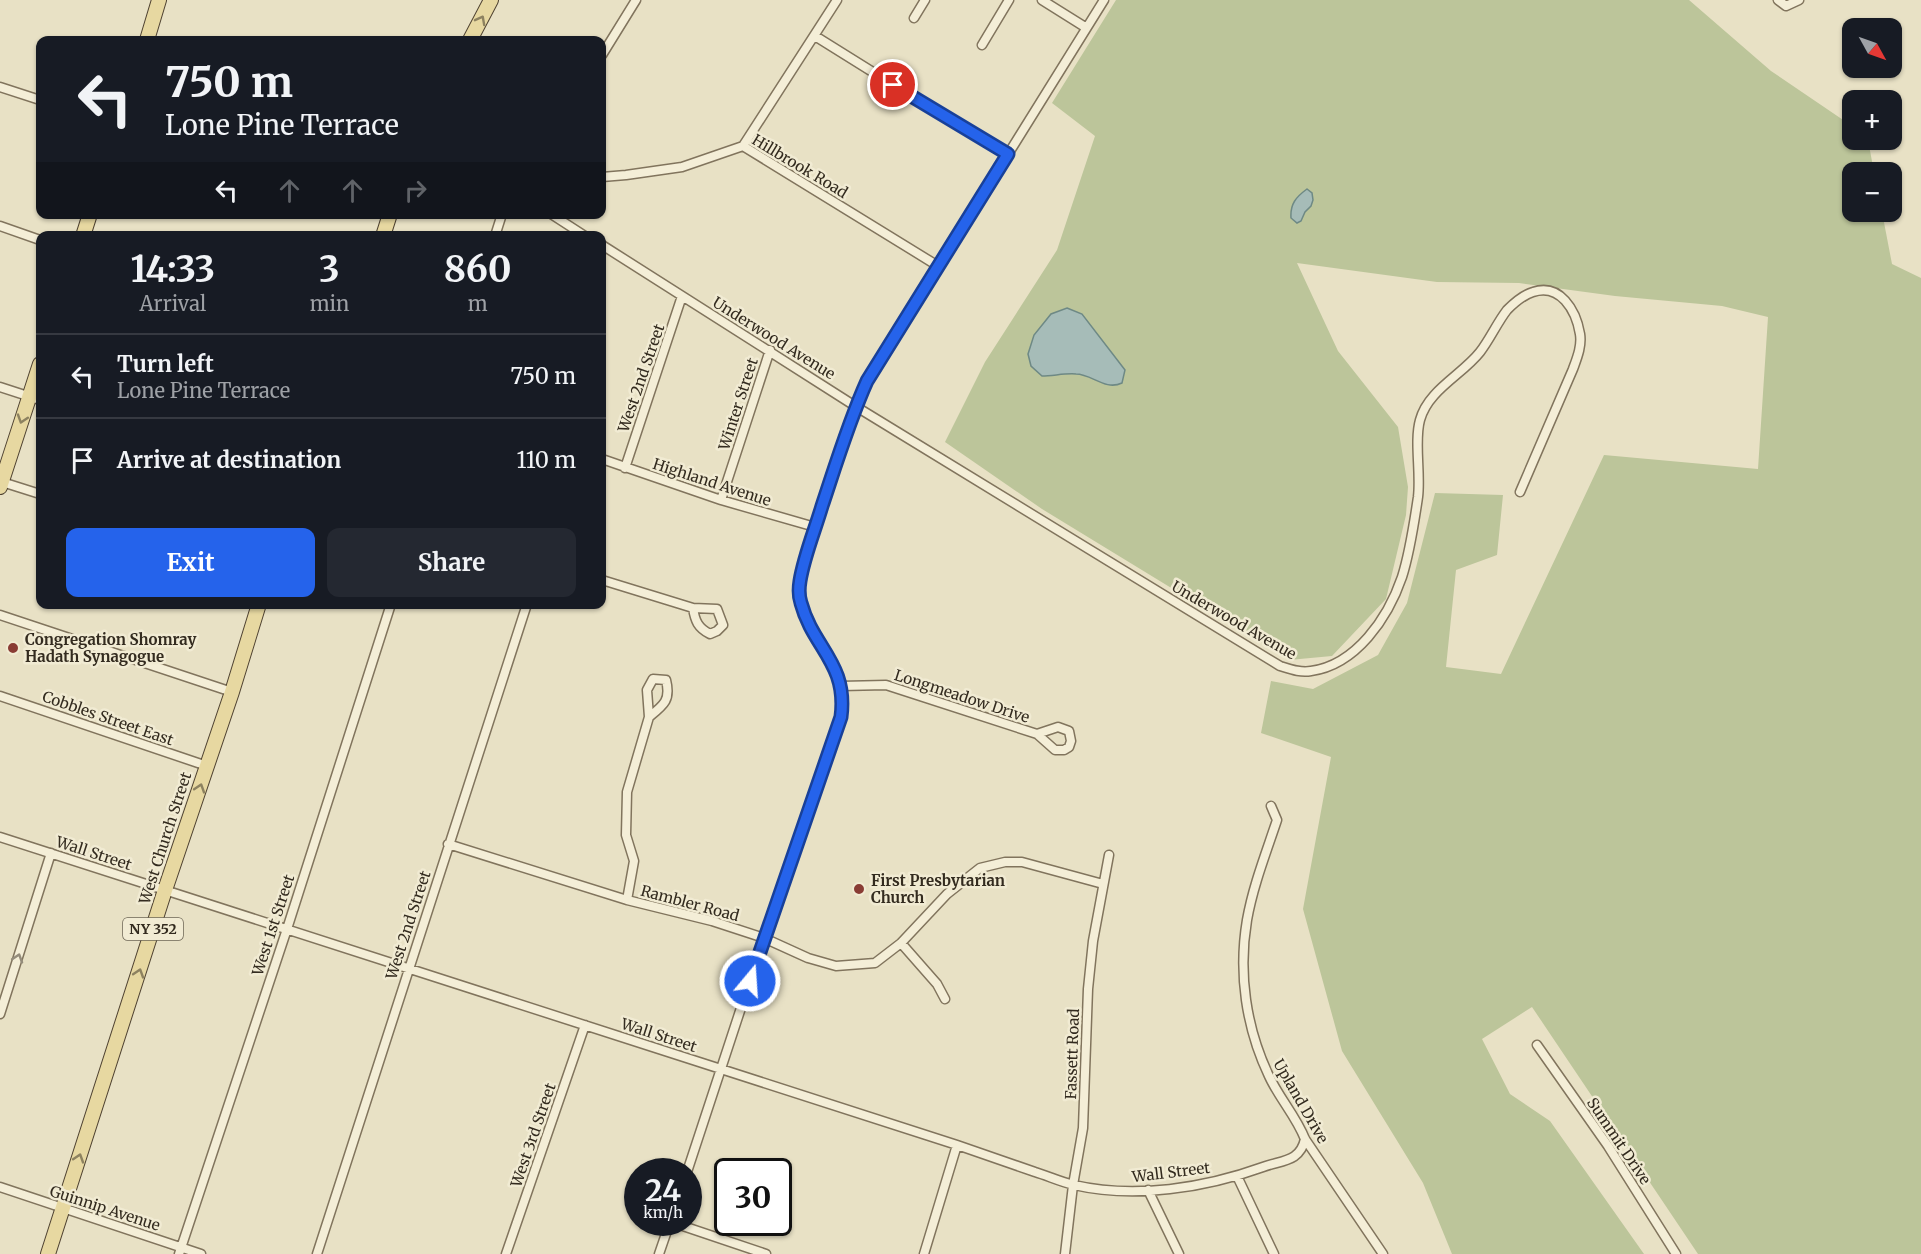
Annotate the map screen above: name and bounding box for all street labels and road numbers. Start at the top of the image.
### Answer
street label: Hillbrook Road [749,130,851,202]
street label: Underwood Avenue [709,293,839,383]
street label: West 2nd Street [613,321,668,436]
street label: Winter Street [714,355,762,454]
street label: Highland Avenue [650,454,774,510]
street label: Underwood Avenue [1168,577,1300,664]
street label: Longmeadow Drive [892,665,1032,727]
street label: Cobbles Street East [40,687,176,749]
street label: West Church Street [134,769,195,907]
street label: Wall Street [53,832,134,874]
street label: West 2nd Street [381,868,435,983]
street label: West 1st Street [247,872,298,979]
street label: Rambler Road [639,881,741,925]
road number: NY 352 [123,918,183,940]
street label: Fassett Road [1061,1008,1083,1100]
street label: Wall Street [618,1014,699,1056]
street label: Upland Drive [1269,1055,1333,1147]
street label: West 3rd Street [506,1080,560,1191]
street label: Summit Drive [1583,1094,1655,1188]
street label: Wall Street [1130,1158,1211,1186]
street label: Guinnip Avenue [47,1181,163,1235]

